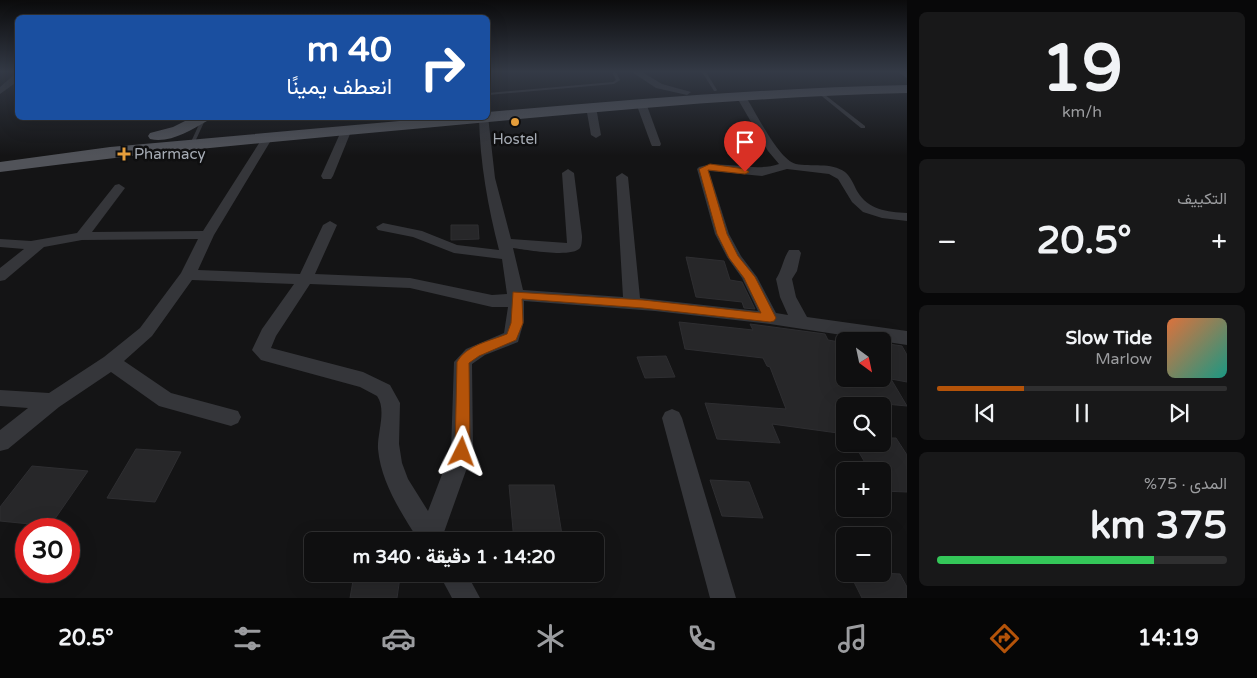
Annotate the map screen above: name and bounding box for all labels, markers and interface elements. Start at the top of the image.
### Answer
text: 40 m [307,29,392,71]
text: 19 [1041,30,1123,109]
icon: right [410,35,475,100]
text: انعطف يمينًا [286,74,392,100]
text: km/h [1062,102,1102,122]
marker: Hostel [509,116,521,128]
pin [724,121,766,172]
icon: arrive [731,128,759,156]
place label: Hostel [492,130,538,148]
place label: Pharmacy [134,145,206,163]
marker: Pharmacy [118,148,130,160]
text: التكييف [1177,189,1227,209]
text: 20.5° [1037,218,1132,264]
text: − [937,225,957,259]
text: + [1211,225,1227,259]
text: Slow Tide [1065,327,1152,349]
north arrow [836,332,891,388]
map controls [836,332,891,582]
text: Marlow [1095,349,1152,369]
button: search [836,397,891,452]
icon: previous [971,399,999,427]
icon: pause [1068,399,1096,427]
icon: next [1165,399,1193,427]
position arrow [435,425,487,477]
button: + [836,462,891,517]
text: المدى · 75% [1144,474,1227,494]
text: 375 km [1090,503,1227,549]
speed limit sign: 30 [15,518,80,583]
button: − [836,527,891,582]
text: 14:20 · 1 دقيقة · 340 m [353,546,555,568]
icon: filters [230,621,265,656]
icon: car [381,621,416,656]
icon: climate [533,621,568,656]
icon: phone [684,621,719,656]
icon: music [835,621,870,656]
icon: directions [987,621,1022,656]
text: 20.5° [58,625,114,651]
text: 14:19 [1138,625,1199,651]

